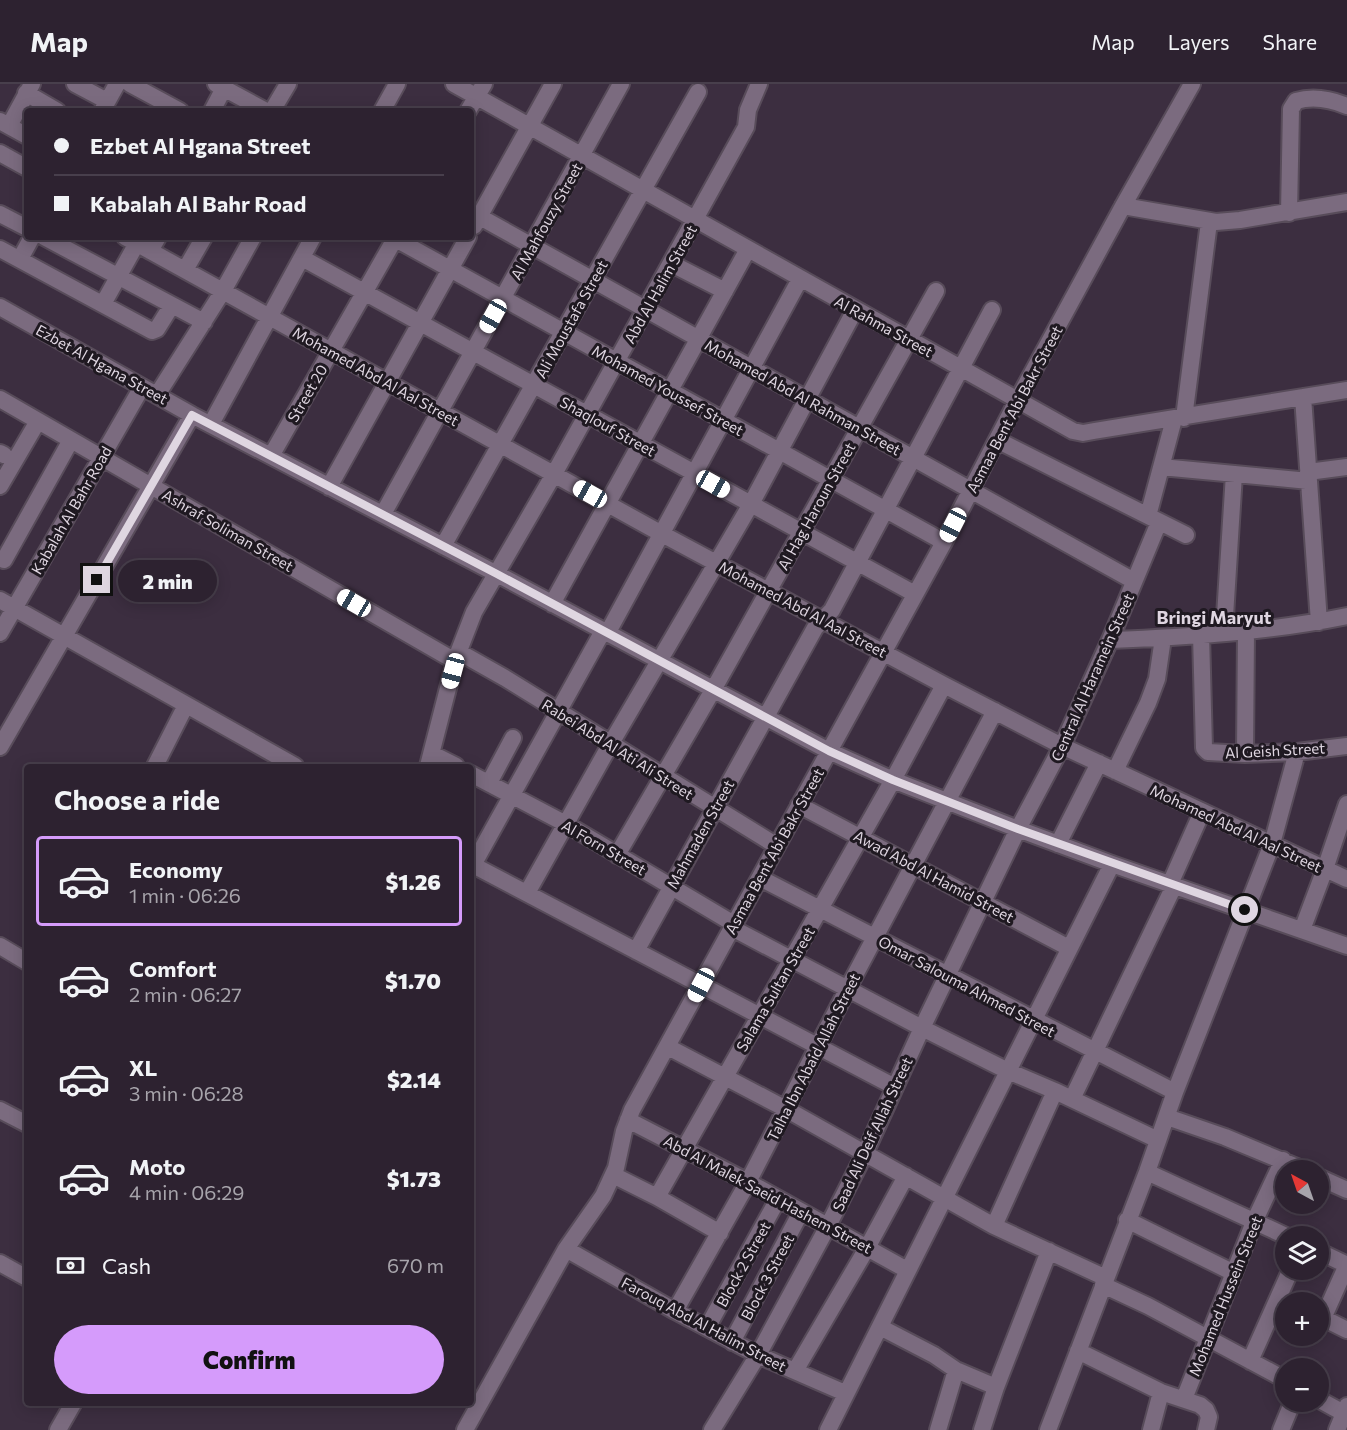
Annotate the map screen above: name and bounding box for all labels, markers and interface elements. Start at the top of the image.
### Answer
text: Map [30,24,88,58]
text: Map [1091,29,1135,54]
text: Layers [1168,29,1230,54]
text: Share [1263,29,1317,54]
text: Ezbet Al Hgana Street [90,132,311,159]
street label: Al Mahfouzy Street [506,159,586,283]
text: Kabalah Al Bahr Road [90,190,306,217]
street label: Abd Al Halim Street [620,222,700,346]
street label: Ali Moustafa Street [531,257,611,381]
street label: Al Rahma Street [832,292,936,360]
car [476,296,510,336]
street label: Ezbet Al Hgana Street [33,320,171,408]
street label: Asmaa Bent Abi Bakr Street [962,322,1066,496]
street label: Mohamed Abd Al Aal Street [290,323,462,429]
street label: Mohamed Abd Al Rahman Street [702,335,904,459]
street label: Mohamed Youssef Street [589,341,747,439]
street label: Street 20 [283,361,331,425]
street label: Shaqlouf Street [557,392,659,460]
street label: Al Hag Haroun Street [773,439,859,573]
street label: Kabalah Al Bahr Road [27,443,115,577]
car [693,467,733,501]
car [570,477,610,511]
street label: Ashraf Soliman Street [159,485,297,575]
car [937,505,969,545]
street label: Mohamed Abd Al Aal Street [716,557,890,661]
callout: 2 min [118,559,217,601]
route end [83,566,110,593]
text: 2 min [142,569,193,593]
car [334,586,374,620]
street label: Central Al Haramein Street [1047,590,1137,764]
district label: Bringi Maryut [1157,606,1272,628]
car [440,651,466,691]
street label: Rabei Abd Al Ati Ali Street [539,695,697,803]
street label: Al Geish Street [1224,738,1326,762]
street label: Asmaa Bent Abi Bakr Street [721,765,827,937]
street label: Mahmaden Street [663,776,737,892]
street label: Mohamed Abd Al Aal Street [1147,780,1325,876]
text: Choose a ride [54,783,220,816]
street label: Al Forn Street [559,816,649,878]
street label: Awad Abd Al Hamid Street [851,826,1017,926]
icon: car [57,854,111,908]
text: Economy [129,856,223,883]
text: $1.26 [386,868,441,895]
text: 1 min · 06:26 [129,883,241,907]
route start [1231,896,1258,923]
street label: Salama Sultan Street [732,923,818,1055]
street label: Omar Salouma Ahmed Street [876,932,1058,1040]
icon: car [57,953,111,1007]
text: Comfort [129,955,217,982]
car [685,965,717,1005]
text: $1.70 [385,967,441,994]
street label: Talha Ibn Abaid Allah Street [763,970,863,1144]
text: 2 min · 06:27 [129,982,242,1006]
icon: car [57,1052,111,1106]
text: XL [129,1054,157,1081]
street label: Saad Ali Deif Allah Street [828,1054,916,1214]
text: $2.14 [387,1066,441,1093]
text: 3 min · 06:28 [129,1081,244,1105]
street label: Abd Al Malek Saeid Hashem Street [661,1131,875,1257]
icon: car [57,1151,111,1205]
text: Moto [129,1153,185,1180]
north arrow [1275,1160,1329,1214]
map controls [1275,1160,1329,1412]
text: $1.73 [387,1165,441,1192]
text: 4 min · 06:29 [129,1180,244,1204]
street label: Mohamed Hussein Street [1185,1213,1265,1379]
street label: Block 2 Street [712,1218,774,1310]
button: layers [1275,1226,1329,1280]
street label: Block 3 Street [737,1231,797,1323]
icon: cash [54,1249,87,1282]
text: Cash [102,1252,151,1279]
text: 670 m [387,1253,444,1277]
street label: Farouq Abd Al Halim Street [619,1273,789,1375]
button: + [1275,1292,1329,1346]
button: Confirm [54,1325,444,1394]
button: − [1275,1358,1329,1412]

